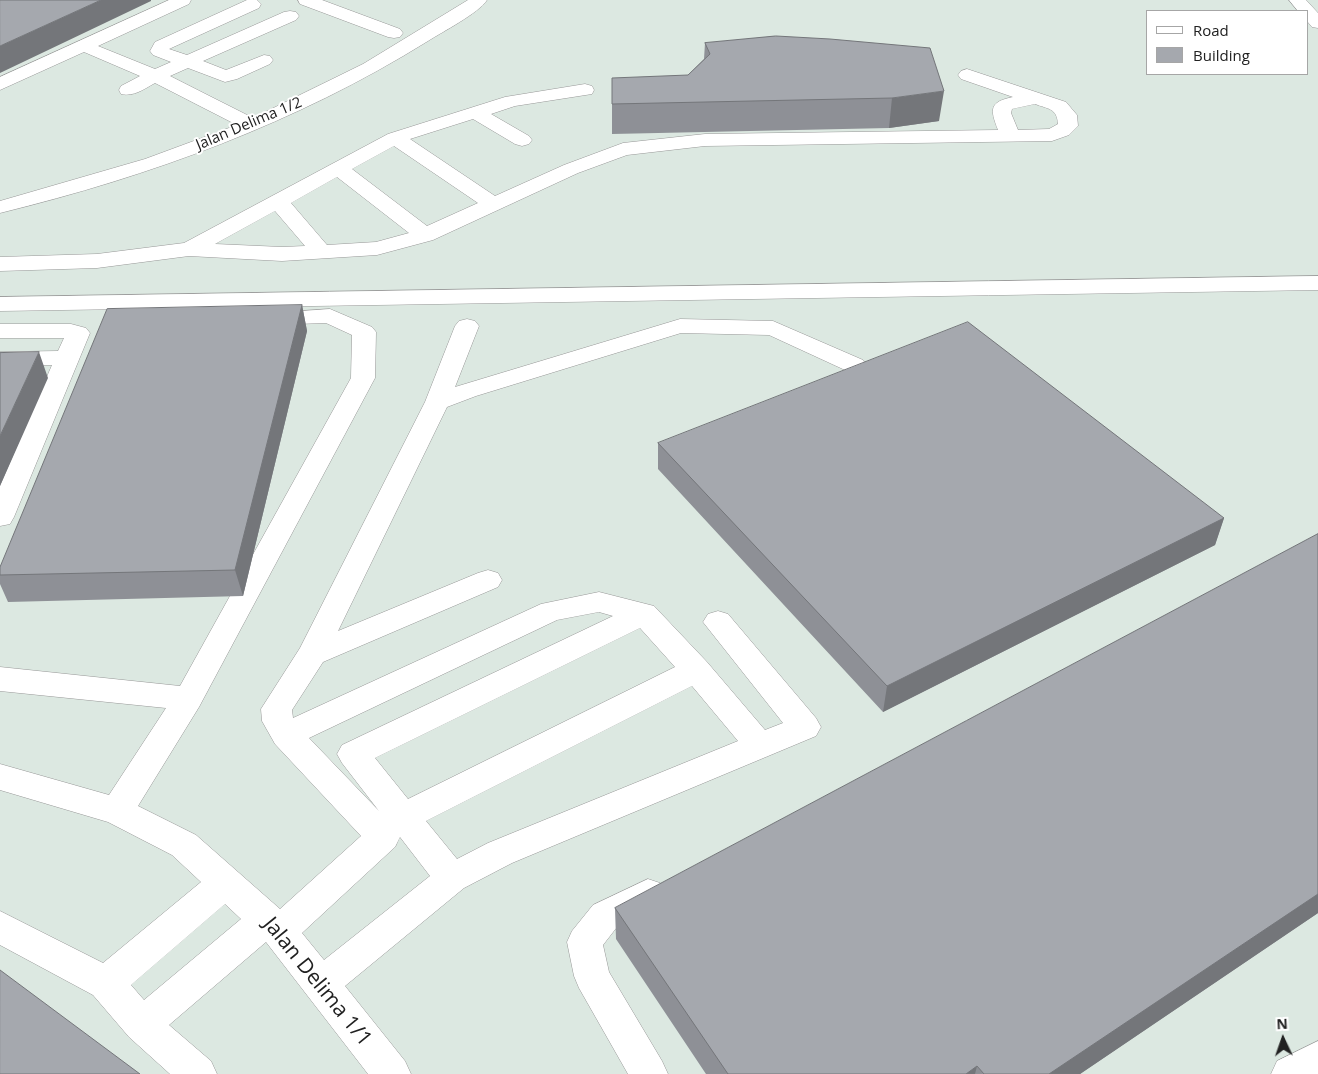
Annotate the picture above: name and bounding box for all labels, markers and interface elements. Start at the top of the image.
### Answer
legend [1146,10,1308,75]
text: Road [1193,20,1229,40]
text: Building [1193,45,1250,65]
street label: Jalan Delima 1/2 [193,94,305,154]
street label: Jalan Delima 1/1 [257,912,377,1052]
north arrow [1258,1014,1308,1064]
text: N [1276,1014,1288,1033]

